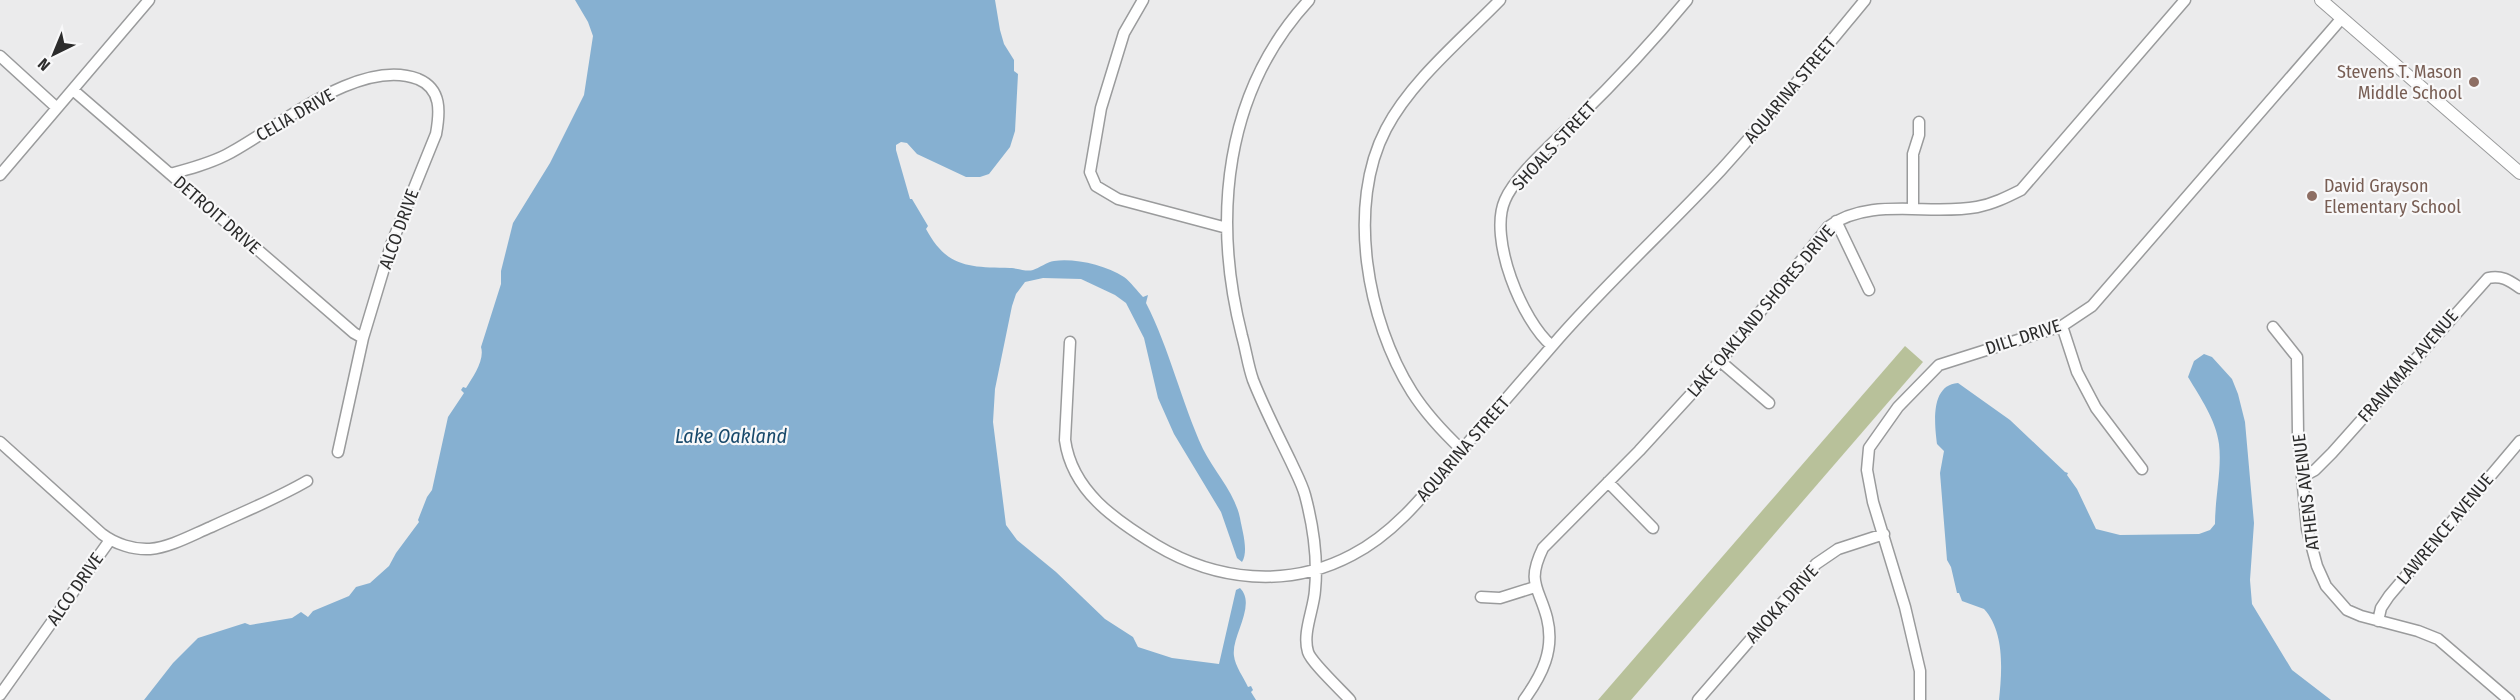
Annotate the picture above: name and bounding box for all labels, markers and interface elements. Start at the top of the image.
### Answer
north arrow [24,24,84,84]
street label: AQUARINA STREET [1739,32,1841,147]
text: N [34,54,54,75]
place label: Stevens T. Mason Middle School [2337,61,2462,104]
marker: Stevens T. Mason Middle School [2467,75,2481,89]
street label: CELIA DRIVE [252,84,338,146]
street label: SHOALS STREET [1507,97,1601,195]
street label: DETROIT DRIVE [169,171,265,259]
place label: David Grayson Elementary School [2324,175,2461,218]
street label: ALCO DRIVE [374,186,424,272]
marker: David Grayson Elementary School [2305,189,2319,203]
street label: LAKE OAKLAND SHORES DRIVE [1683,221,1839,401]
street label: FRANKMAN AVENUE [2353,305,2463,427]
street label: DILL DRIVE [1983,314,2063,360]
street label: AQUARINA STREET [1412,392,1515,506]
water label: Lake Oakland [675,424,787,448]
street label: ATHENS AVENUE [2288,433,2324,551]
street label: LAWRENCE AVENUE [2392,469,2498,589]
street label: ALCO DRIVE [42,548,108,630]
street label: ANOKA DRIVE [1741,560,1823,648]

